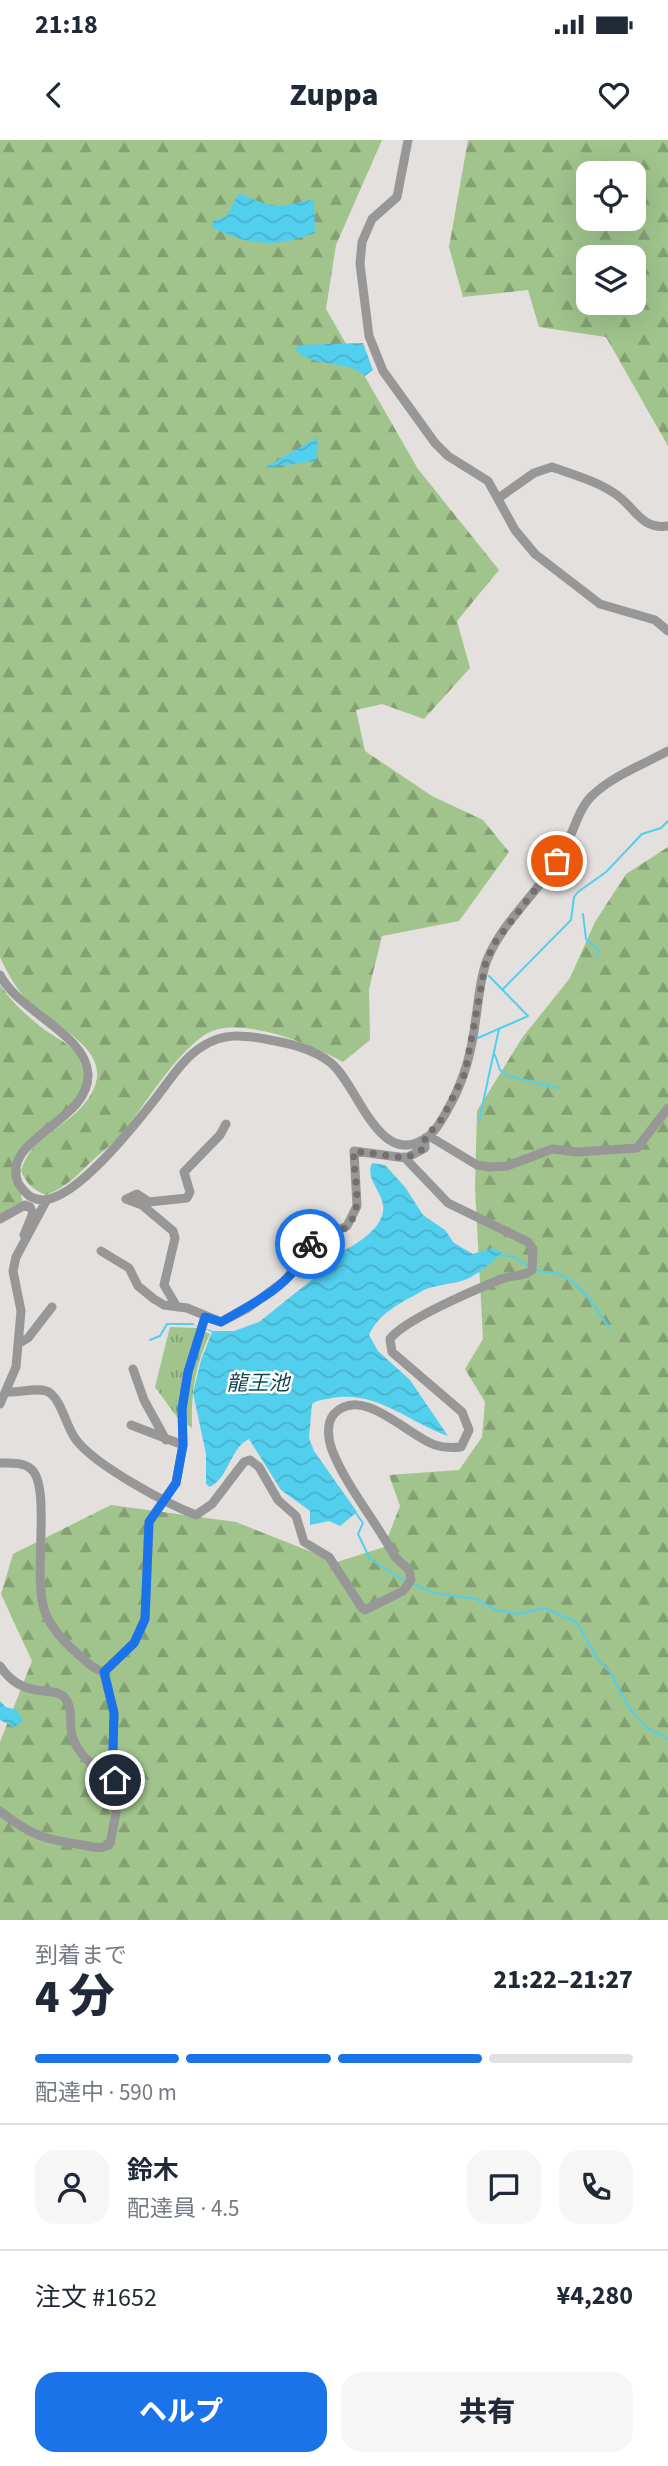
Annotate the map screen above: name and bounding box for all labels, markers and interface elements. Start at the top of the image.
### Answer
text: 21:18 [35,6,98,43]
text: Zuppa [290,72,378,118]
icon: back [35,76,73,114]
icon: heart [595,76,633,114]
map controls [576,161,646,315]
button: locate [576,161,646,231]
button: layers [576,245,646,315]
pin [527,831,587,891]
icon: bag [538,842,576,880]
courier [275,1209,345,1279]
icon: bike [291,1225,329,1263]
water label: 龍王池 [227,1368,291,1398]
pin [85,1750,145,1810]
icon: home [96,1761,134,1799]
text: 到着まで [35,1939,127,1972]
text: 21:22–21:27 [493,1961,633,1998]
text: 4 分 [35,1965,115,2030]
text: 配達中 · 590 m [35,2076,177,2109]
button: person [35,2150,109,2224]
button: chat [467,2150,541,2224]
button: phone [559,2150,633,2224]
text: 鈴木 [127,2152,179,2189]
text: 配達員 · 4.5 [127,2192,240,2225]
text: ¥4,280 [557,2277,633,2314]
text: 注文 #1652 [35,2279,157,2316]
button: ヘルプ [35,2372,327,2452]
button: 共有 [341,2372,633,2452]

